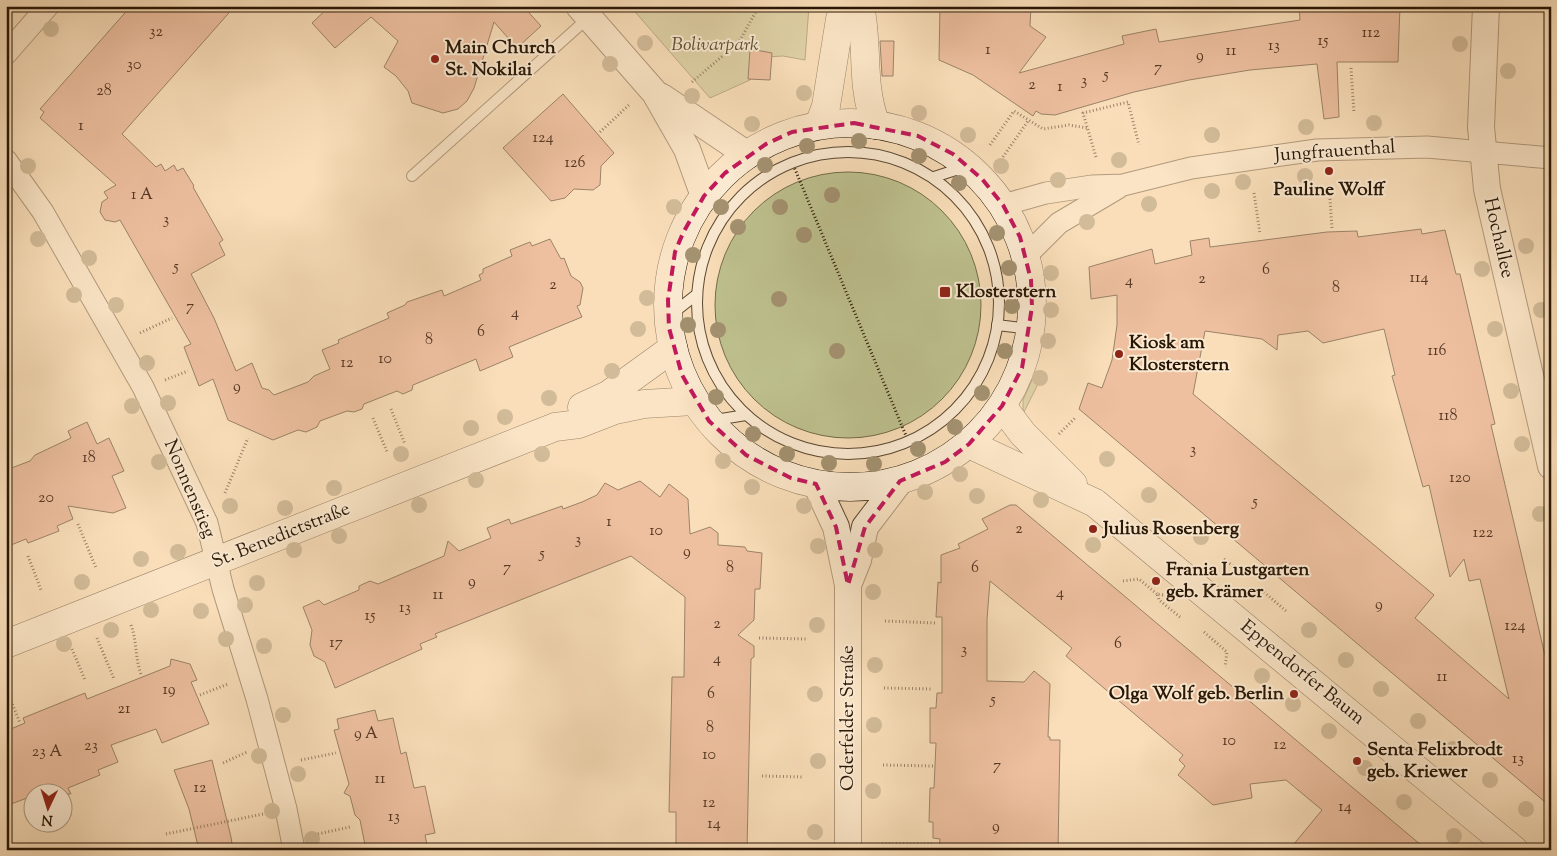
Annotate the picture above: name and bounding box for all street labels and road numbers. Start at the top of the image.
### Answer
street label: Jungfrauenthal [1272,134,1397,170]
street label: Hochallee [1476,195,1520,281]
street label: Nonnenstieg [156,435,222,543]
street label: St. Benedictstraße [208,496,354,576]
street label: Eppendorfer Baum [1234,614,1370,732]
street label: Oderfelder Straße [835,645,862,791]

